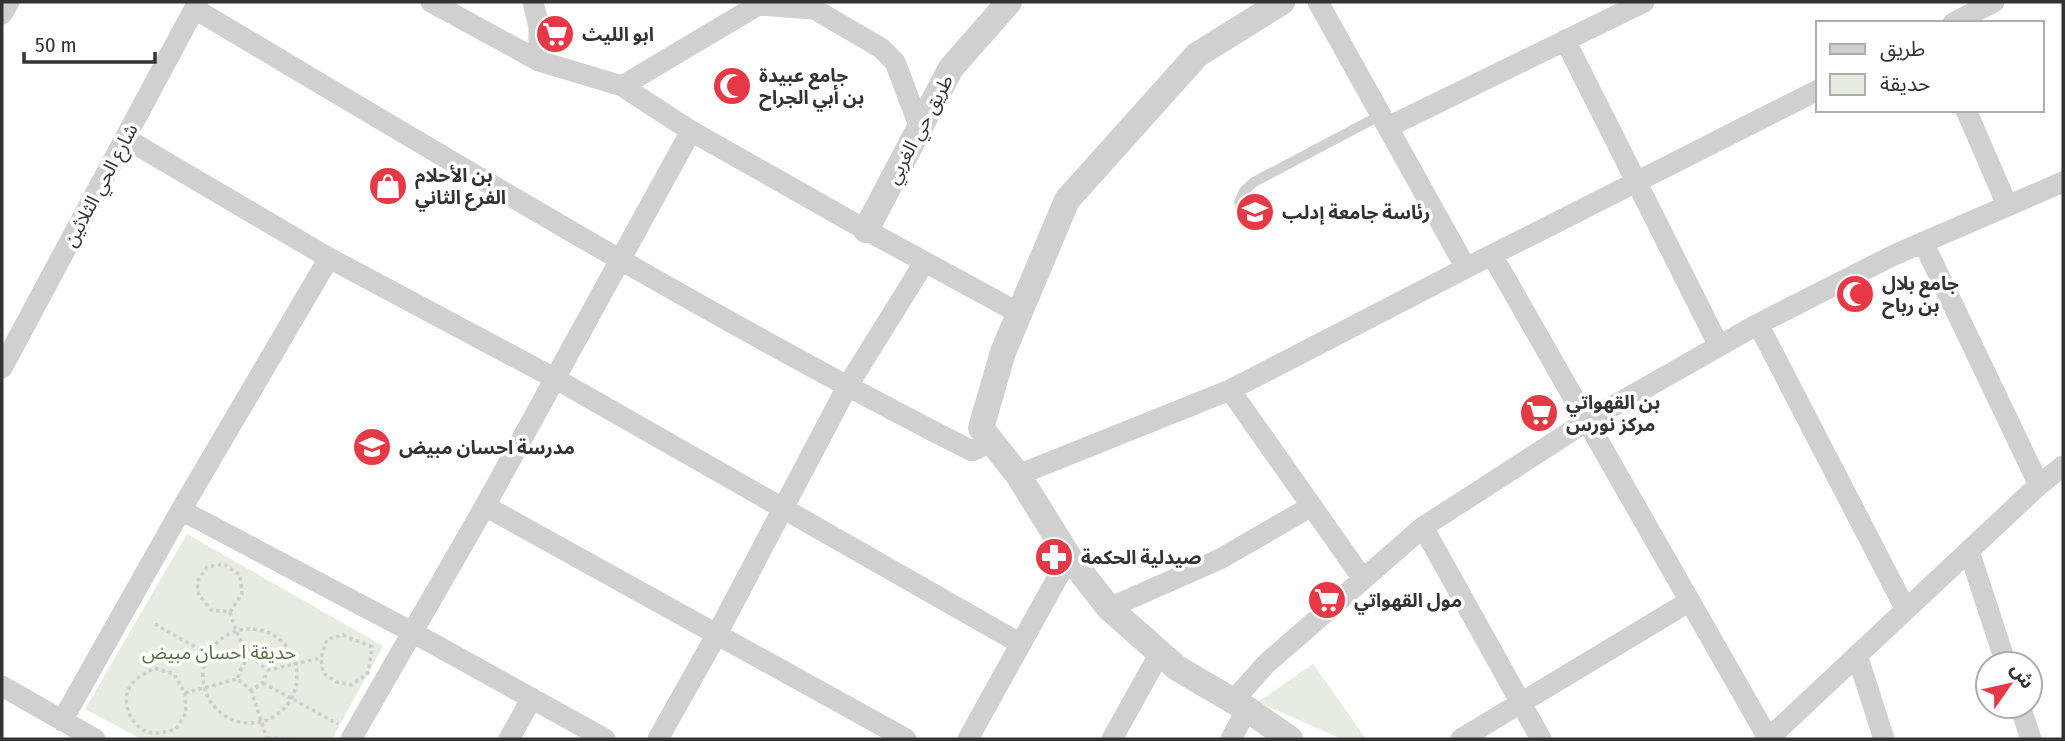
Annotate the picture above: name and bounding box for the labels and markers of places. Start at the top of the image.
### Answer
supermarket icon: ابو الليث [534,13,576,55]
place label: ابو الليث [582,23,654,46]
place label: جامع عبيدة بن أبي الجراح [759,64,864,112]
mosque icon: جامع عبيدة بن أبي الجراح [711,65,753,107]
place label: بن الأحلام الفرع الثاني [415,164,506,212]
shop icon: بن الأحلام الفرع الثاني [367,165,409,207]
school or university icon: رئاسة جامعة إدلب [1234,191,1276,233]
place label: رئاسة جامعة إدلب [1282,201,1430,225]
place label: جامع بلال بن رباح [1882,272,1959,319]
mosque icon: جامع بلال بن رباح [1834,273,1876,315]
place label: بن القهواتي مركز نورس [1566,391,1660,436]
supermarket icon: بن القهواتي مركز نورس [1518,392,1560,434]
school or university icon: مدرسة احسان مبيض [351,426,393,468]
place label: مدرسة احسان مبيض [399,436,575,459]
pharmacy icon: صيدلية الحكمة [1033,536,1075,578]
place label: صيدلية الحكمة [1081,546,1201,569]
supermarket icon: مول القهواتي [1306,579,1348,621]
place label: مول القهواتي [1354,589,1462,615]

